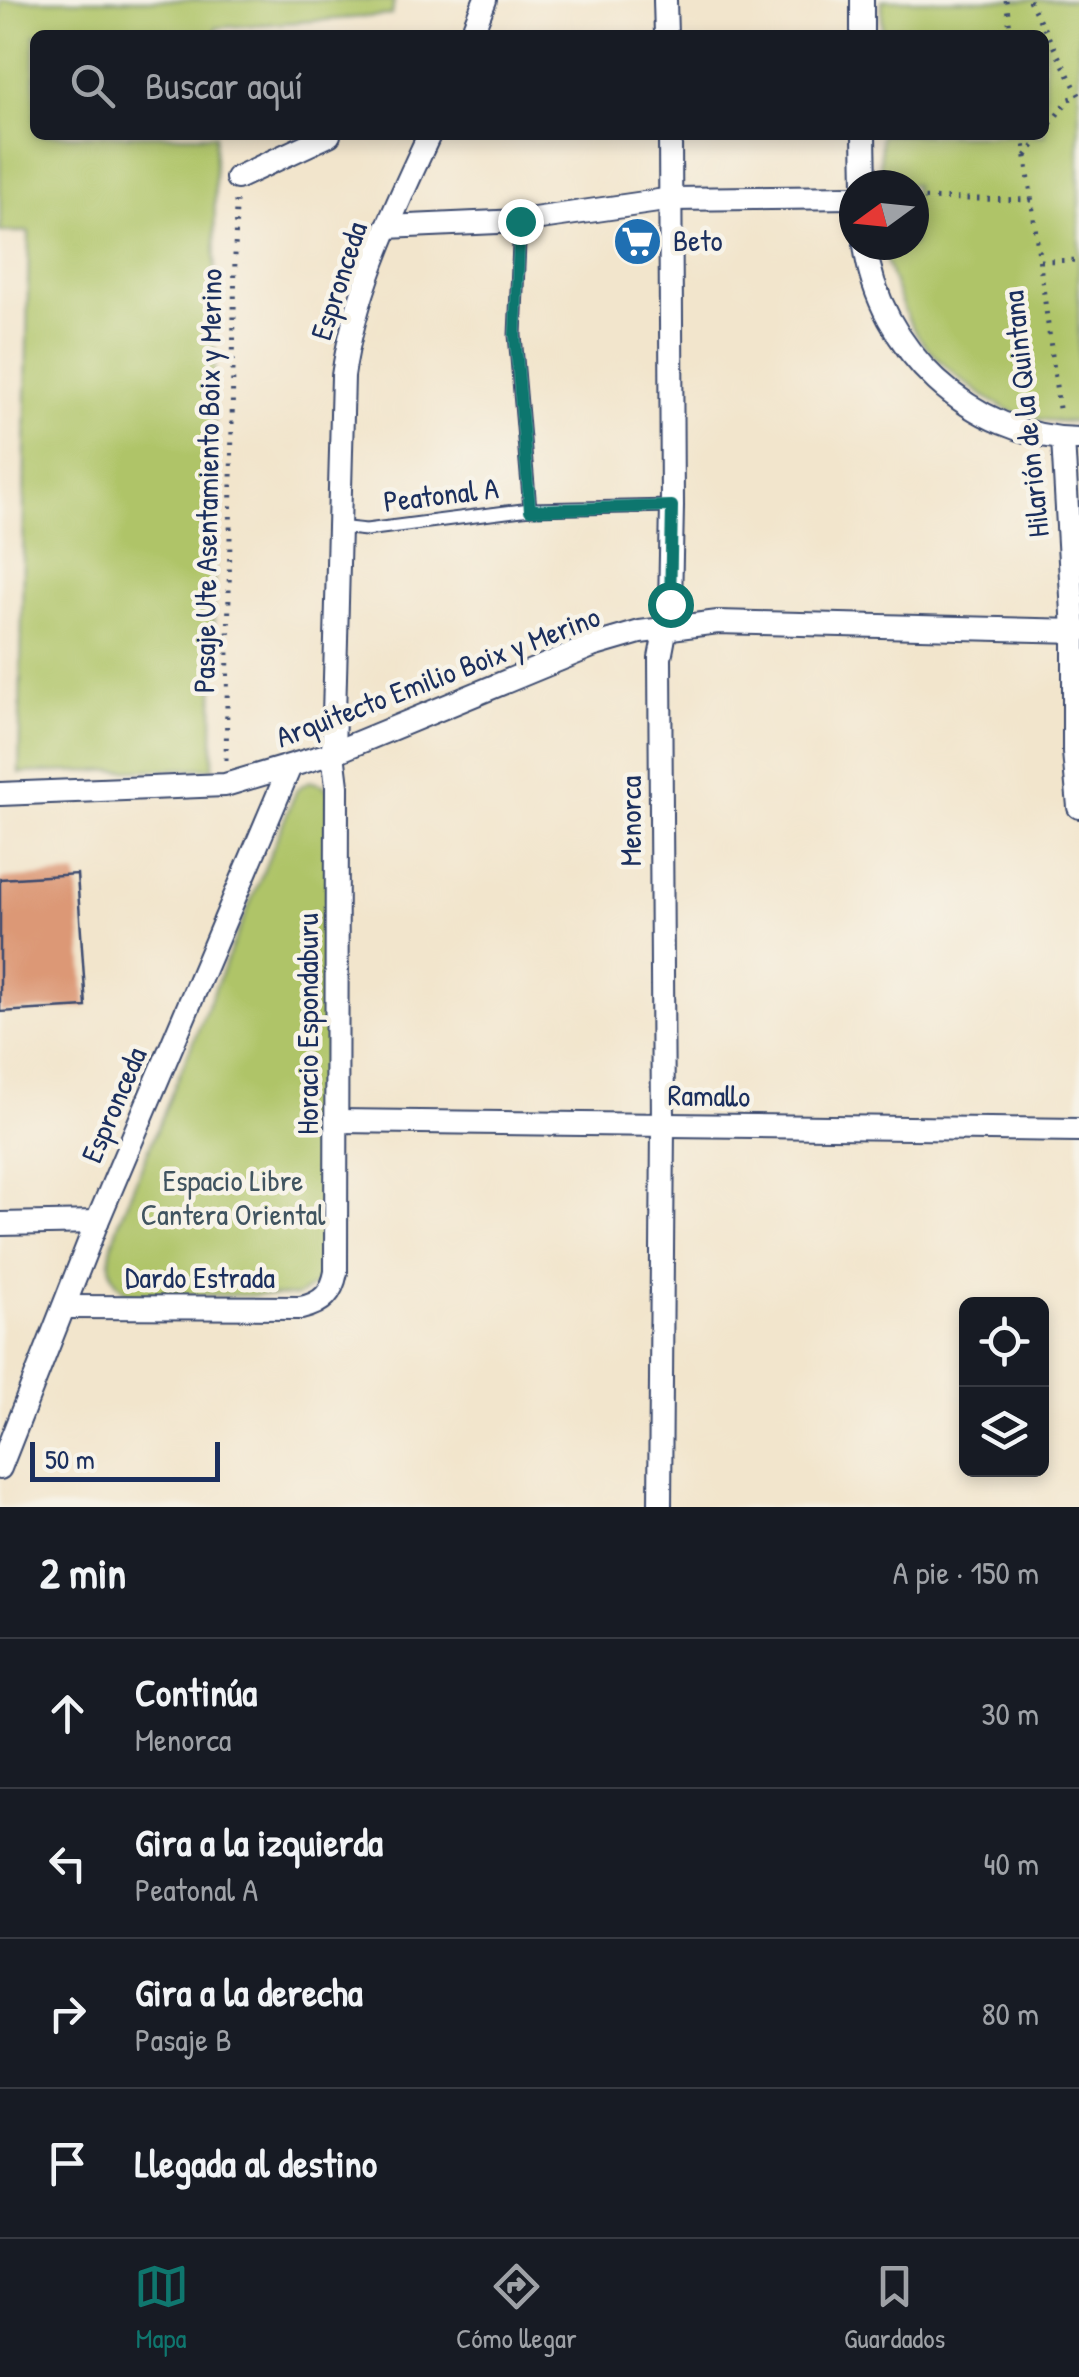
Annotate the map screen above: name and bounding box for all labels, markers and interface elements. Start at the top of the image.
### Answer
search box [30,30,1049,140]
icon: search [65,58,120,113]
text: Buscar aquí [145,59,303,111]
north arrow [839,170,929,260]
route end [498,199,544,245]
supermarket icon: Beto [612,215,664,267]
street label: Espronceda [300,216,376,345]
place label: Beto [673,220,723,260]
street label: Pasaje Ute Asentamiento Boix y Merino [183,268,231,694]
street label: Hilarión de la Quintana [992,289,1058,539]
street label: Peatonal A [381,467,501,521]
route start [648,582,694,628]
street label: Arquitecto Emilio Boix y Merino [270,596,605,756]
street label: Menorca [610,776,650,866]
street label: Horacio Espondaburu [287,913,327,1135]
street label: Espronceda [71,1040,155,1169]
street label: Ramallo [667,1074,751,1116]
park label: Espacio Libre Cantera Oriental [141,1160,325,1234]
street label: Dardo Estrada [125,1257,275,1297]
map controls [959,1297,1049,1477]
button: locate [959,1297,1049,1387]
button: layers [959,1387,1049,1477]
scale bar [30,1437,220,1482]
text: 50 m [45,1440,95,1478]
text: 2 min [40,1544,126,1601]
text: A pie · 150 m [893,1551,1039,1594]
text: Continúa [135,1666,257,1718]
icon: ahead [40,1686,95,1741]
text: 30 m [981,1692,1039,1735]
text: Menorca [135,1718,231,1761]
text: Gira a la izquierda [135,1816,383,1868]
icon: left [40,1836,95,1891]
text: 40 m [984,1842,1039,1885]
text: Peatonal A [135,1868,258,1911]
text: Gira a la derecha [135,1966,363,2018]
icon: right [40,1986,95,2041]
text: 80 m [982,1992,1039,2035]
text: Pasaje B [135,2018,232,2061]
icon: arrive [40,2136,95,2191]
text: Llegada al destino [135,2137,377,2189]
tab: Mapa [134,2259,189,2357]
tab: Cómo llegar [456,2259,577,2357]
tab: Guardados [844,2259,945,2357]

